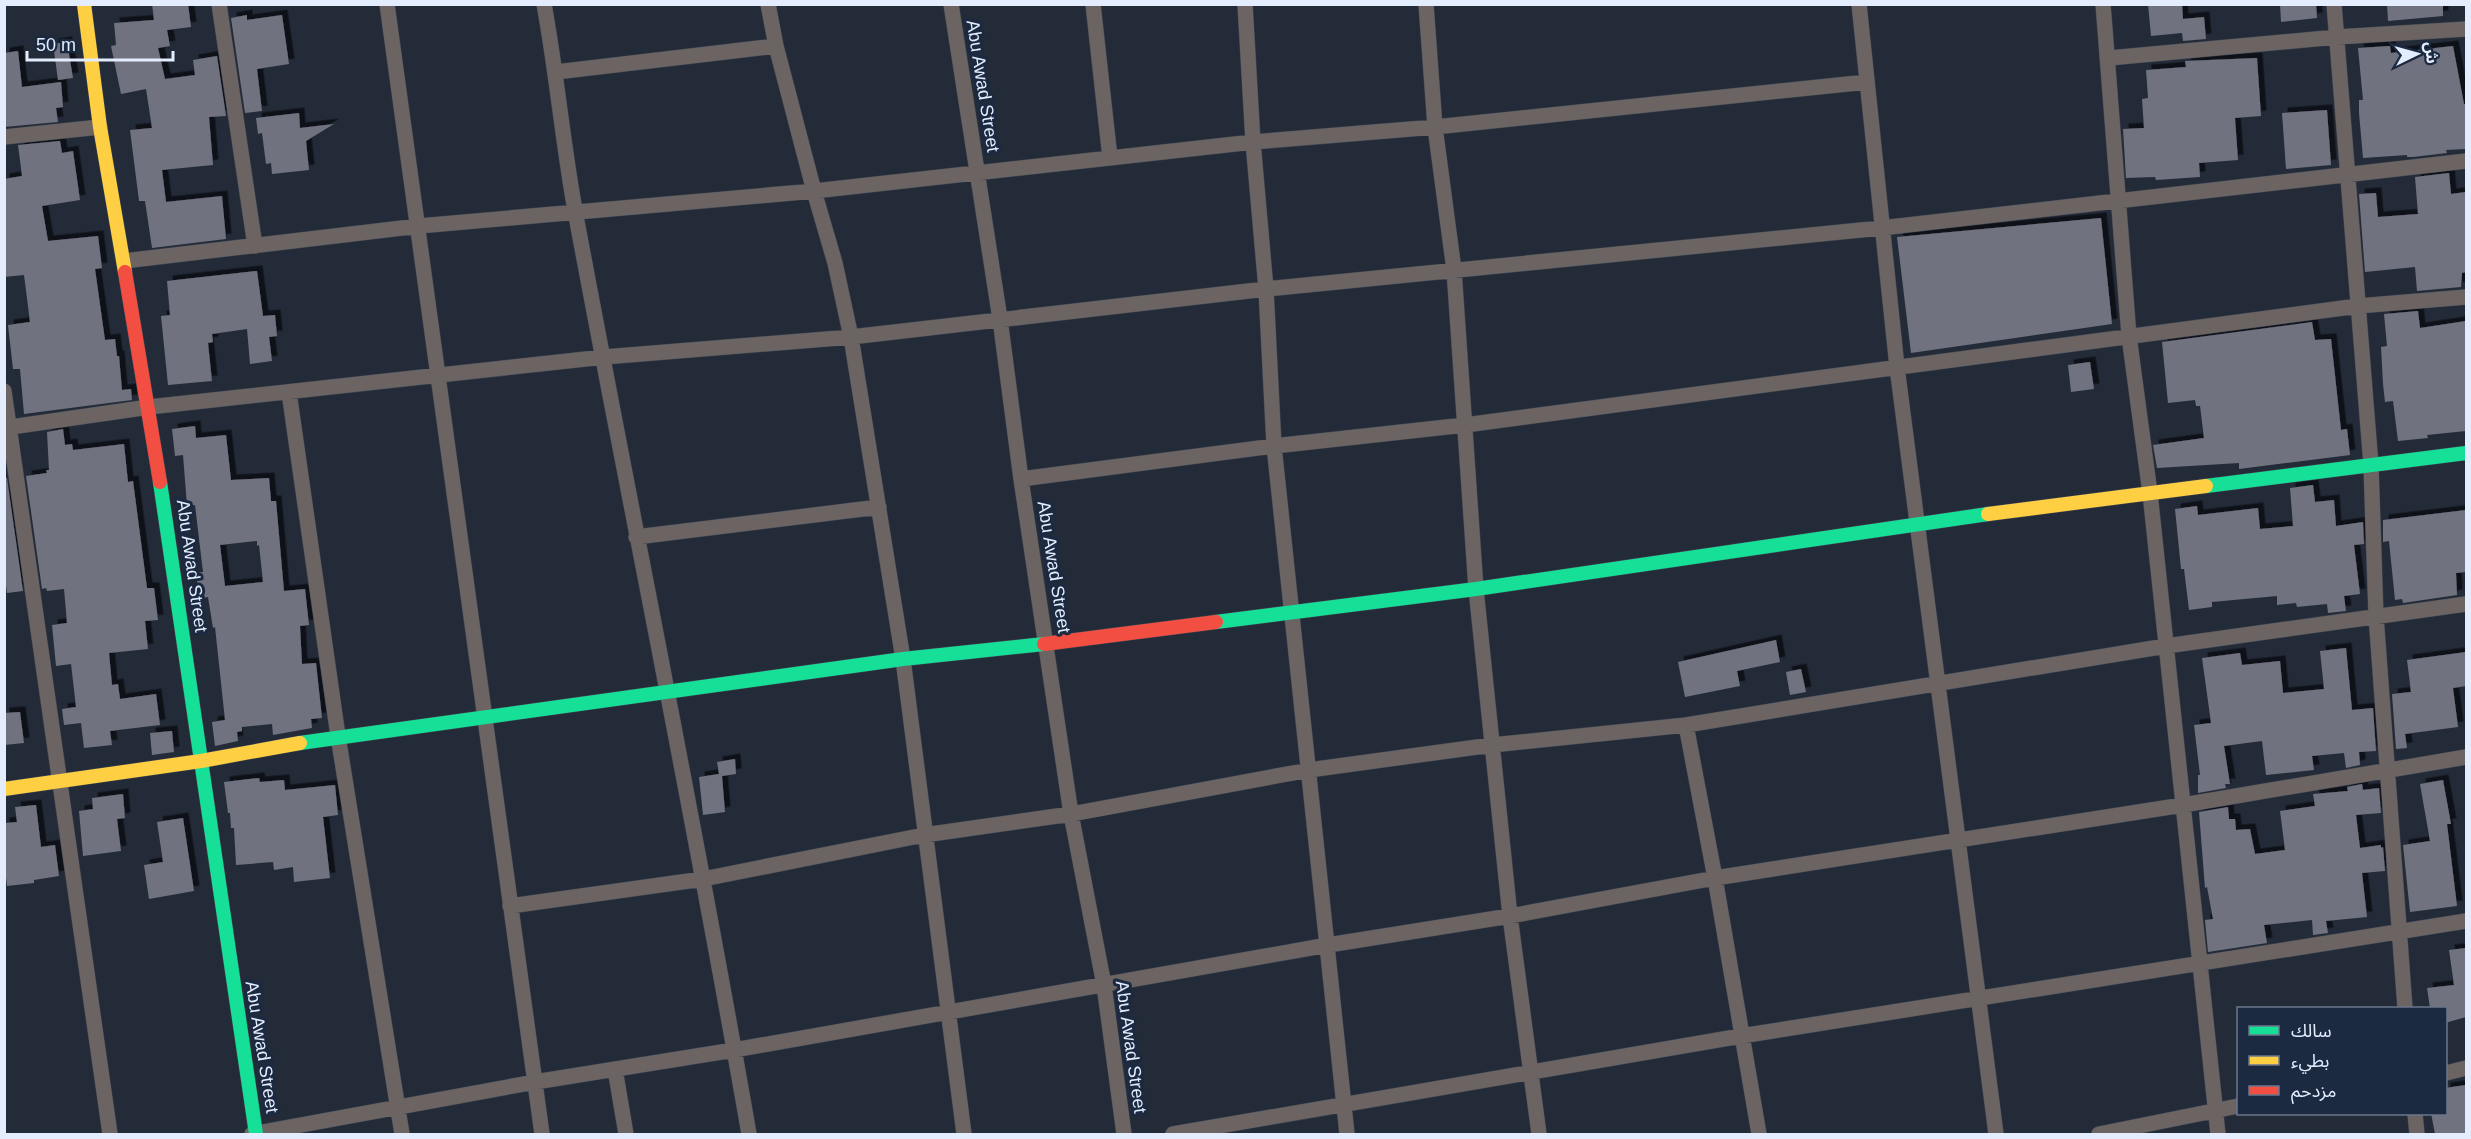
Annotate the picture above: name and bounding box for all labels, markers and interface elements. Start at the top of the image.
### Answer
street label: Abu Awad Street [963,18,1003,154]
scale bar [27,24,172,62]
north arrow [2387,24,2447,84]
text: 50 m [36,35,76,55]
text: ش [2421,41,2441,65]
street label: Abu Awad Street [173,498,211,634]
street label: Abu Awad Street [1034,499,1074,635]
street label: Abu Awad Street [242,979,282,1115]
street label: Abu Awad Street [1112,979,1150,1115]
legend [2237,1007,2447,1115]
text: سالك [2291,1021,2332,1041]
text: بطيء [2291,1051,2329,1074]
text: مزدحم [2291,1081,2336,1104]

